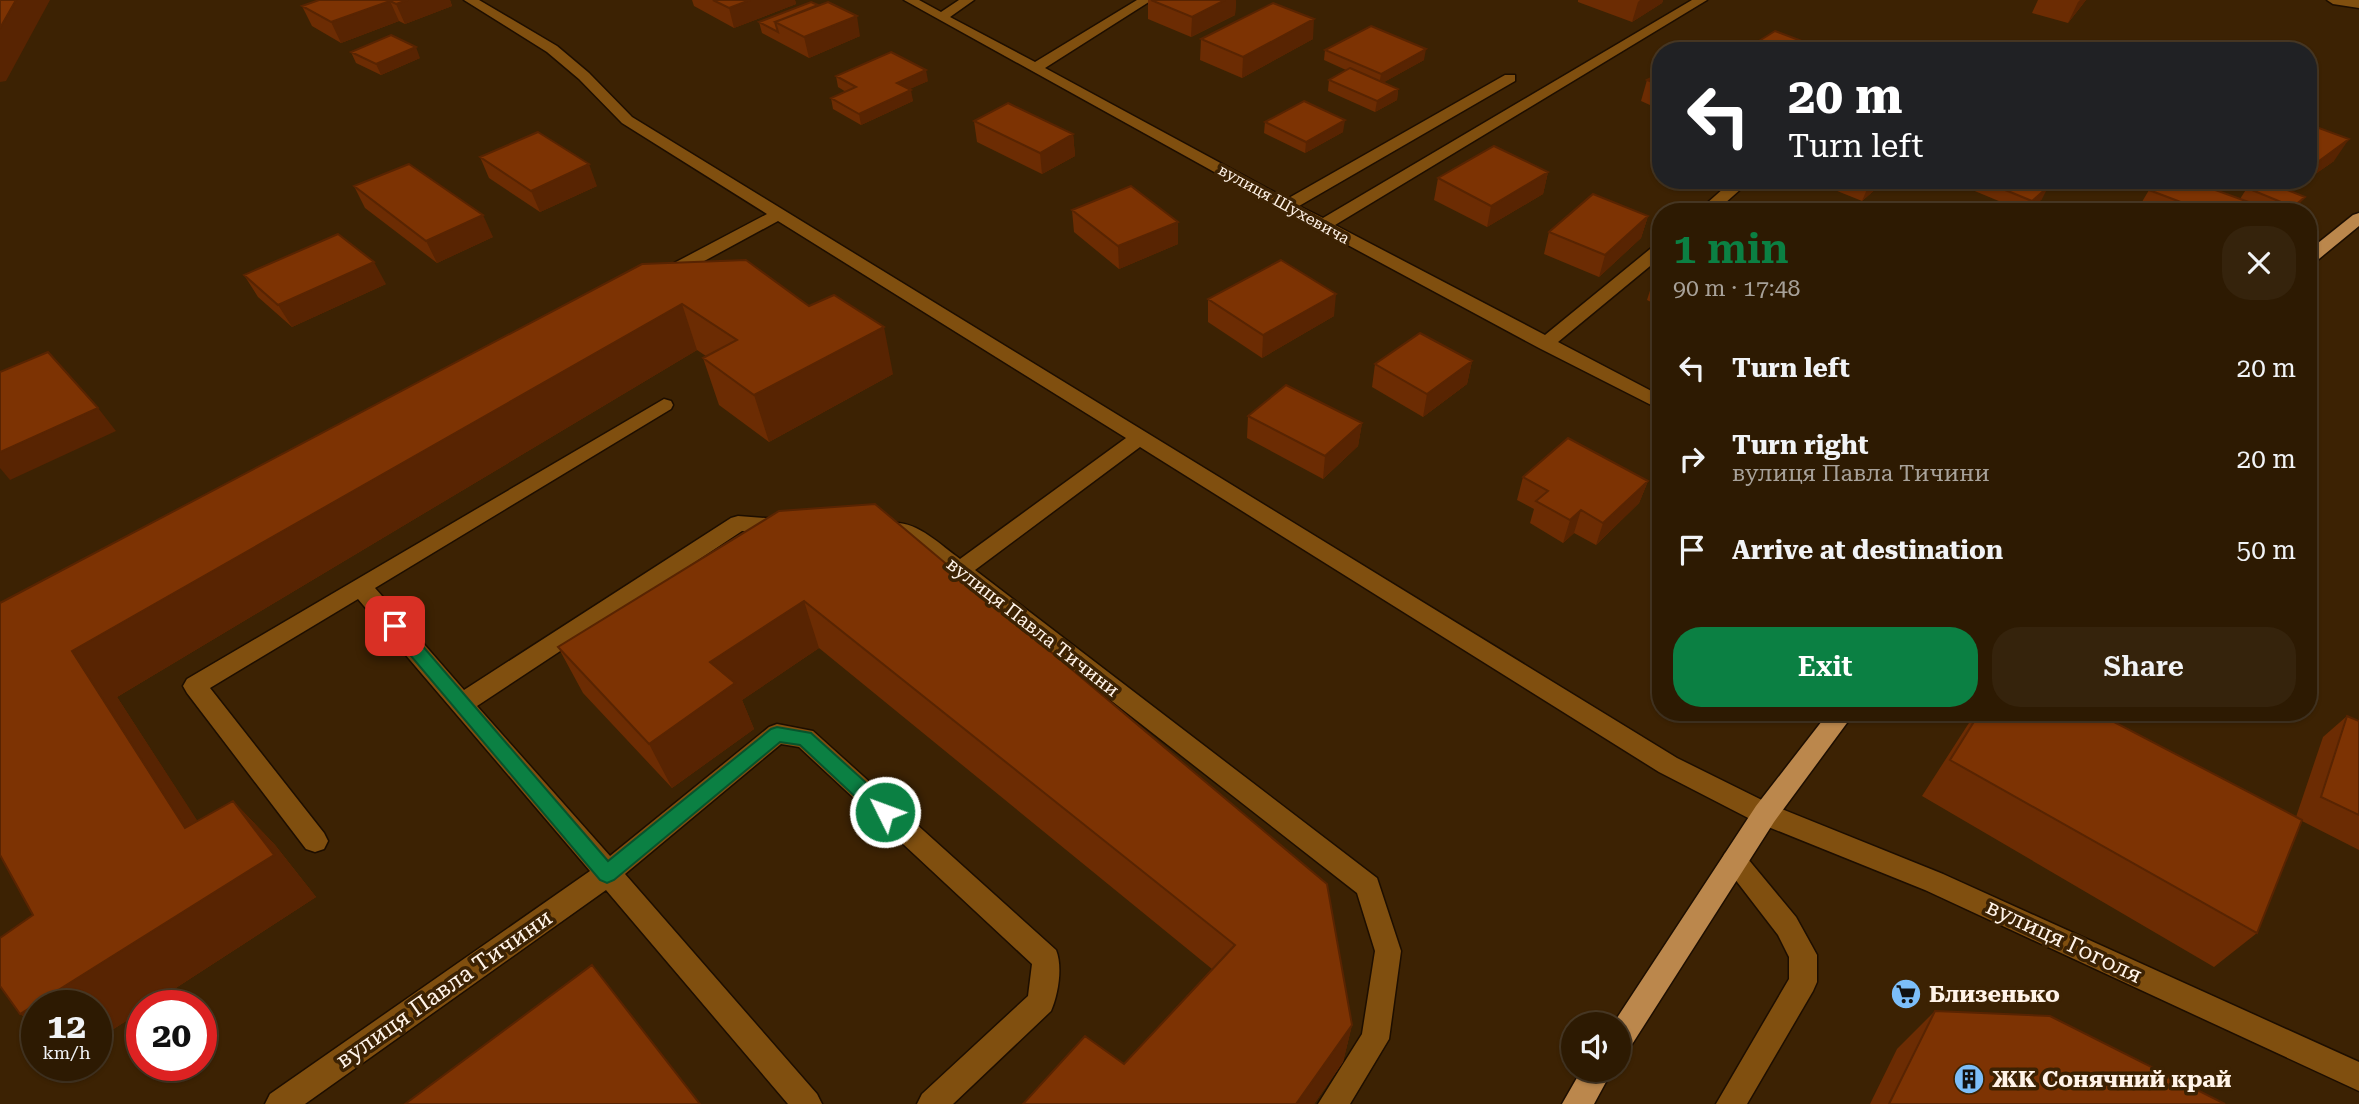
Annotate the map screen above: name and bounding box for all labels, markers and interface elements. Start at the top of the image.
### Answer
text: 20 m [1788,68,1903,125]
icon: left [1673,70,1764,161]
text: Turn left [1788,127,1923,165]
street label: вулиця Шухевича [1215,160,1353,248]
text: 1 min [1673,224,1789,273]
button: close [2222,226,2296,300]
text: 90 m · 17:48 [1673,275,1800,302]
icon: left [1673,349,1711,387]
text: Turn left [1732,353,1850,383]
text: 20 m [2237,353,2296,383]
text: Turn right [1732,430,1868,460]
icon: right [1673,440,1711,478]
text: 20 m [2237,444,2296,474]
text: вулиця Павла Тичини [1732,460,1990,487]
icon: arrive [1673,531,1711,569]
text: Arrive at destination [1732,535,2003,565]
text: 50 m [2237,535,2296,565]
street label: вулиця Павла Тичини [942,552,1124,702]
pin [365,596,425,656]
icon: arrive [376,607,414,645]
button: Exit [1673,627,1978,707]
button: Share [1992,627,2296,707]
position arrow [848,775,922,849]
street label: вулиця Гоголя [1982,893,2146,989]
street label: вулиця Павла Тичини [331,904,557,1074]
supermarket icon: Близенько [1889,977,1923,1011]
place label: Близенько [1929,981,2060,1008]
speed limit sign: 20 [126,990,217,1081]
text: 12 [47,1006,86,1047]
map controls [1561,1012,1631,1082]
button: sound [1561,1012,1631,1082]
text: km/h [42,1042,91,1063]
building icon: ЖК Сонячний край [1952,1062,1986,1096]
place label: ЖК Сонячний край [1992,1066,2232,1093]

